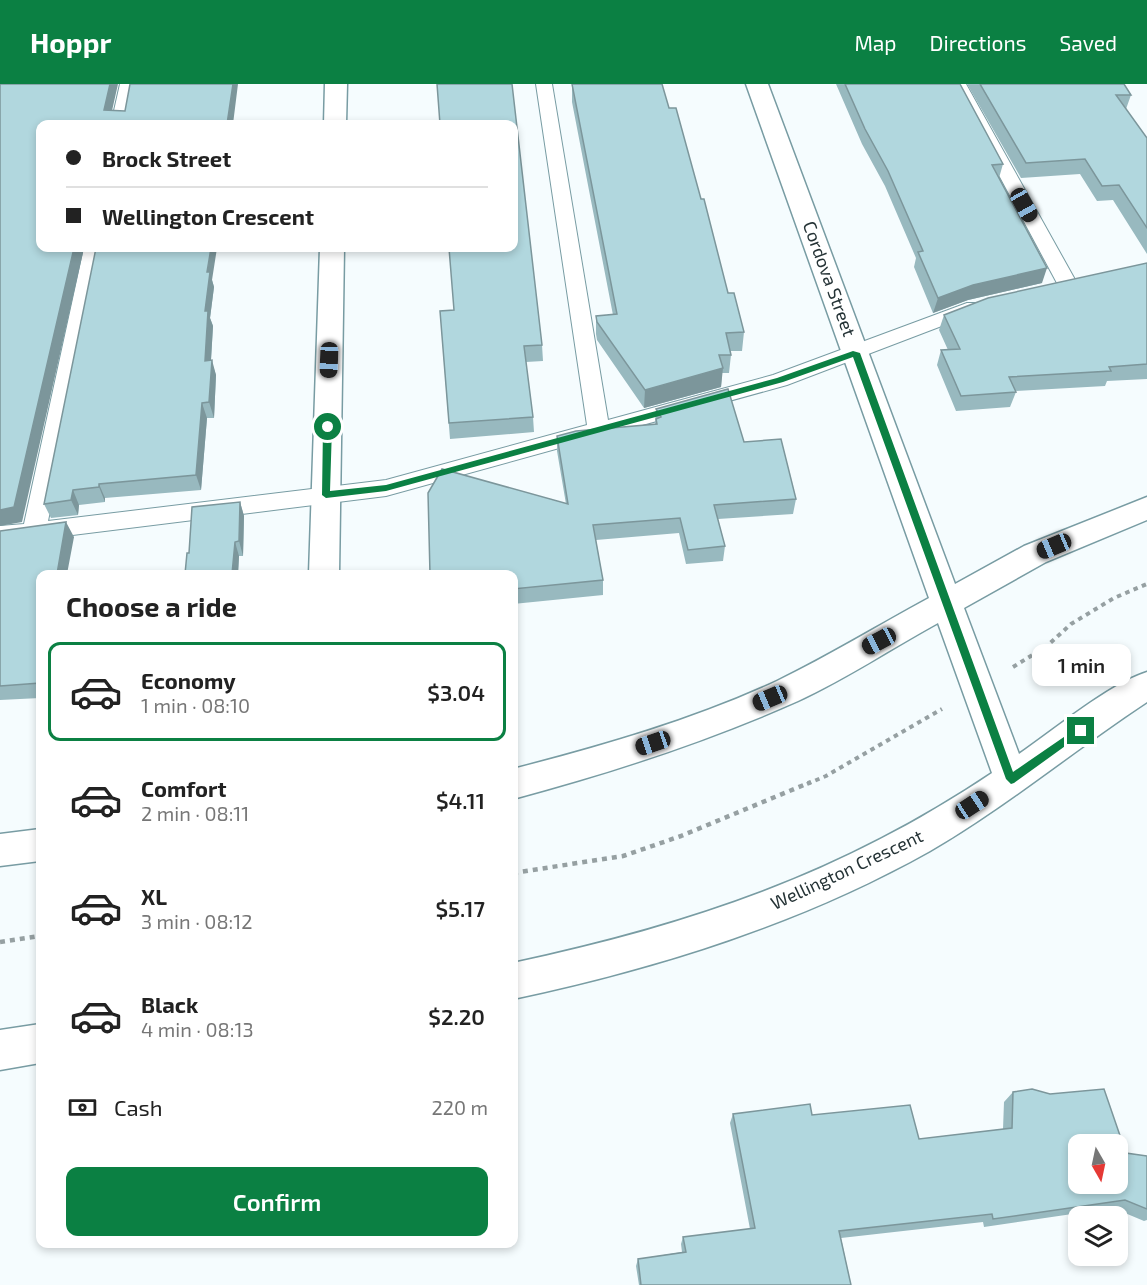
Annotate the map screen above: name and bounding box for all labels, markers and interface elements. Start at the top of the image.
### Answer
text: Hoppr [30,25,111,59]
text: Map [854,30,897,55]
text: Directions [930,30,1026,55]
text: Saved [1059,30,1117,55]
text: Brock Street [102,145,231,171]
car [1007,185,1041,225]
text: Wellington Crescent [102,203,314,229]
street label: Cordova Street [799,218,861,340]
car [319,342,339,378]
route start [314,413,341,440]
car [1034,531,1074,561]
text: Choose a ride [66,590,237,622]
car [859,625,899,657]
callout: 1 min [1032,644,1130,686]
text: 1 min [1058,653,1105,677]
icon: car [69,665,123,719]
text: Economy [141,667,236,693]
text: $3.04 [427,679,485,705]
car [750,683,790,713]
text: 1 min · 08:10 [141,693,250,717]
route end [1067,717,1094,744]
car [633,729,673,757]
icon: car [69,773,123,827]
text: Comfort [141,775,226,801]
text: $4.11 [436,787,485,813]
car [952,788,992,822]
text: 2 min · 08:11 [141,801,249,825]
street label: Wellington Crescent [767,824,926,914]
icon: car [69,881,123,935]
text: XL [141,883,167,909]
text: $5.17 [435,895,485,921]
text: 3 min · 08:12 [141,909,252,933]
icon: car [69,989,123,1043]
text: Black [141,991,198,1017]
text: $2.20 [428,1003,485,1029]
text: 4 min · 08:13 [141,1017,254,1041]
icon: cash [66,1091,99,1124]
text: Cash [114,1094,163,1120]
text: 220 m [431,1095,488,1119]
north arrow [1068,1134,1128,1194]
map controls [1068,1134,1128,1266]
button: Confirm [66,1167,488,1236]
button: layers [1068,1206,1128,1266]

